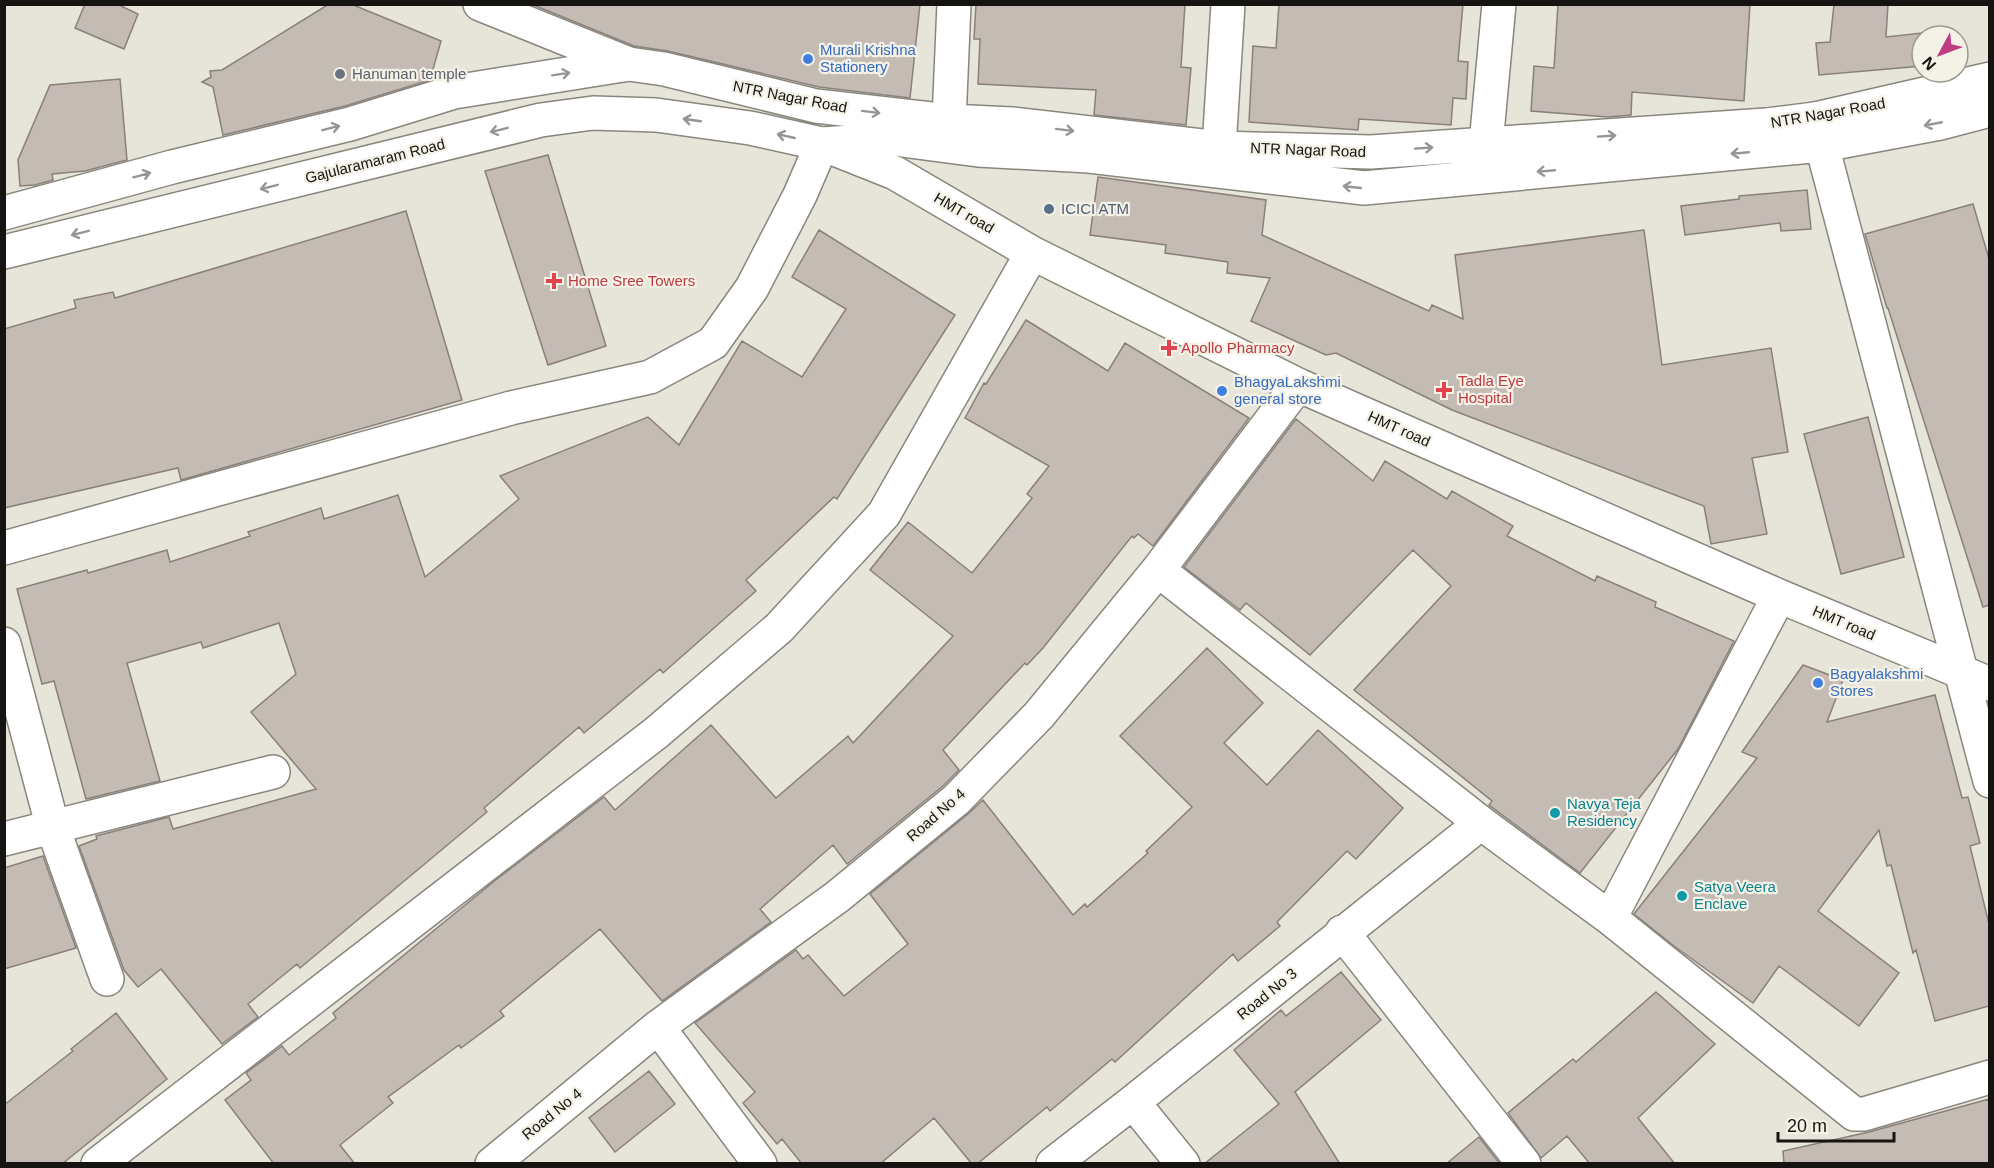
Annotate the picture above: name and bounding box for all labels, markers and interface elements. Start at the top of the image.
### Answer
north arrow [1910,24,1970,84]
place label: Murali Krishna Stationery [820,41,917,75]
marker: Murali Krishna Stationery [801,52,815,66]
text: N [1919,54,1939,73]
place label: Hanuman temple [352,65,466,82]
marker: Hanuman temple [333,67,347,81]
one-way arrow [551,69,571,80]
street label: NTR Nagar Road [732,77,849,116]
street label: NTR Nagar Road [1769,94,1886,131]
one-way arrow [861,107,881,118]
one-way arrow [683,115,702,126]
one-way arrow [1923,119,1943,130]
one-way arrow [321,122,340,134]
one-way arrow [490,125,509,137]
one-way arrow [1055,125,1075,136]
one-way arrow [777,130,796,142]
one-way arrow [1596,130,1616,141]
street label: Gajularamaram Road [303,135,447,186]
street label: NTR Nagar Road [1250,139,1366,160]
one-way arrow [1413,143,1433,154]
one-way arrow [1731,148,1751,159]
one-way arrow [1536,166,1556,177]
one-way arrow [132,169,151,181]
one-way arrow [260,181,279,193]
one-way arrow [1342,181,1362,192]
street label: HMT road [931,189,997,237]
place label: ICICI ATM [1061,200,1129,217]
marker: ICICI ATM [1042,202,1056,216]
one-way arrow [70,228,89,240]
marker: Home Sree Towers [545,272,563,290]
place label: Home Sree Towers [568,272,695,289]
place label: Apollo Pharmacy [1181,339,1295,356]
marker: Apollo Pharmacy [1162,341,1176,355]
place label: Tadla Eye Hospital [1458,372,1524,406]
place label: BhagyaLakshmi general store [1234,373,1341,407]
marker: Tadla Eye Hospital [1435,381,1453,399]
marker: BhagyaLakshmi general store [1215,384,1229,398]
street label: HMT road [1365,407,1433,450]
street label: HMT road [1810,602,1878,643]
place label: Bagyalakshmi Stores [1830,665,1923,699]
marker: Bagyalakshmi Stores [1811,676,1825,690]
street label: Road No 4 [903,785,968,845]
place label: Navya Teja Residency [1567,795,1642,829]
marker: Navya Teja Residency [1548,806,1562,820]
place label: Satya Veera Enclave [1694,878,1776,912]
marker: Satya Veera Enclave [1675,889,1689,903]
street label: Road No 3 [1233,964,1300,1023]
street label: Road No 4 [518,1084,585,1143]
scale bar [1778,1105,1894,1143]
text: 20 m [1787,1116,1827,1136]

